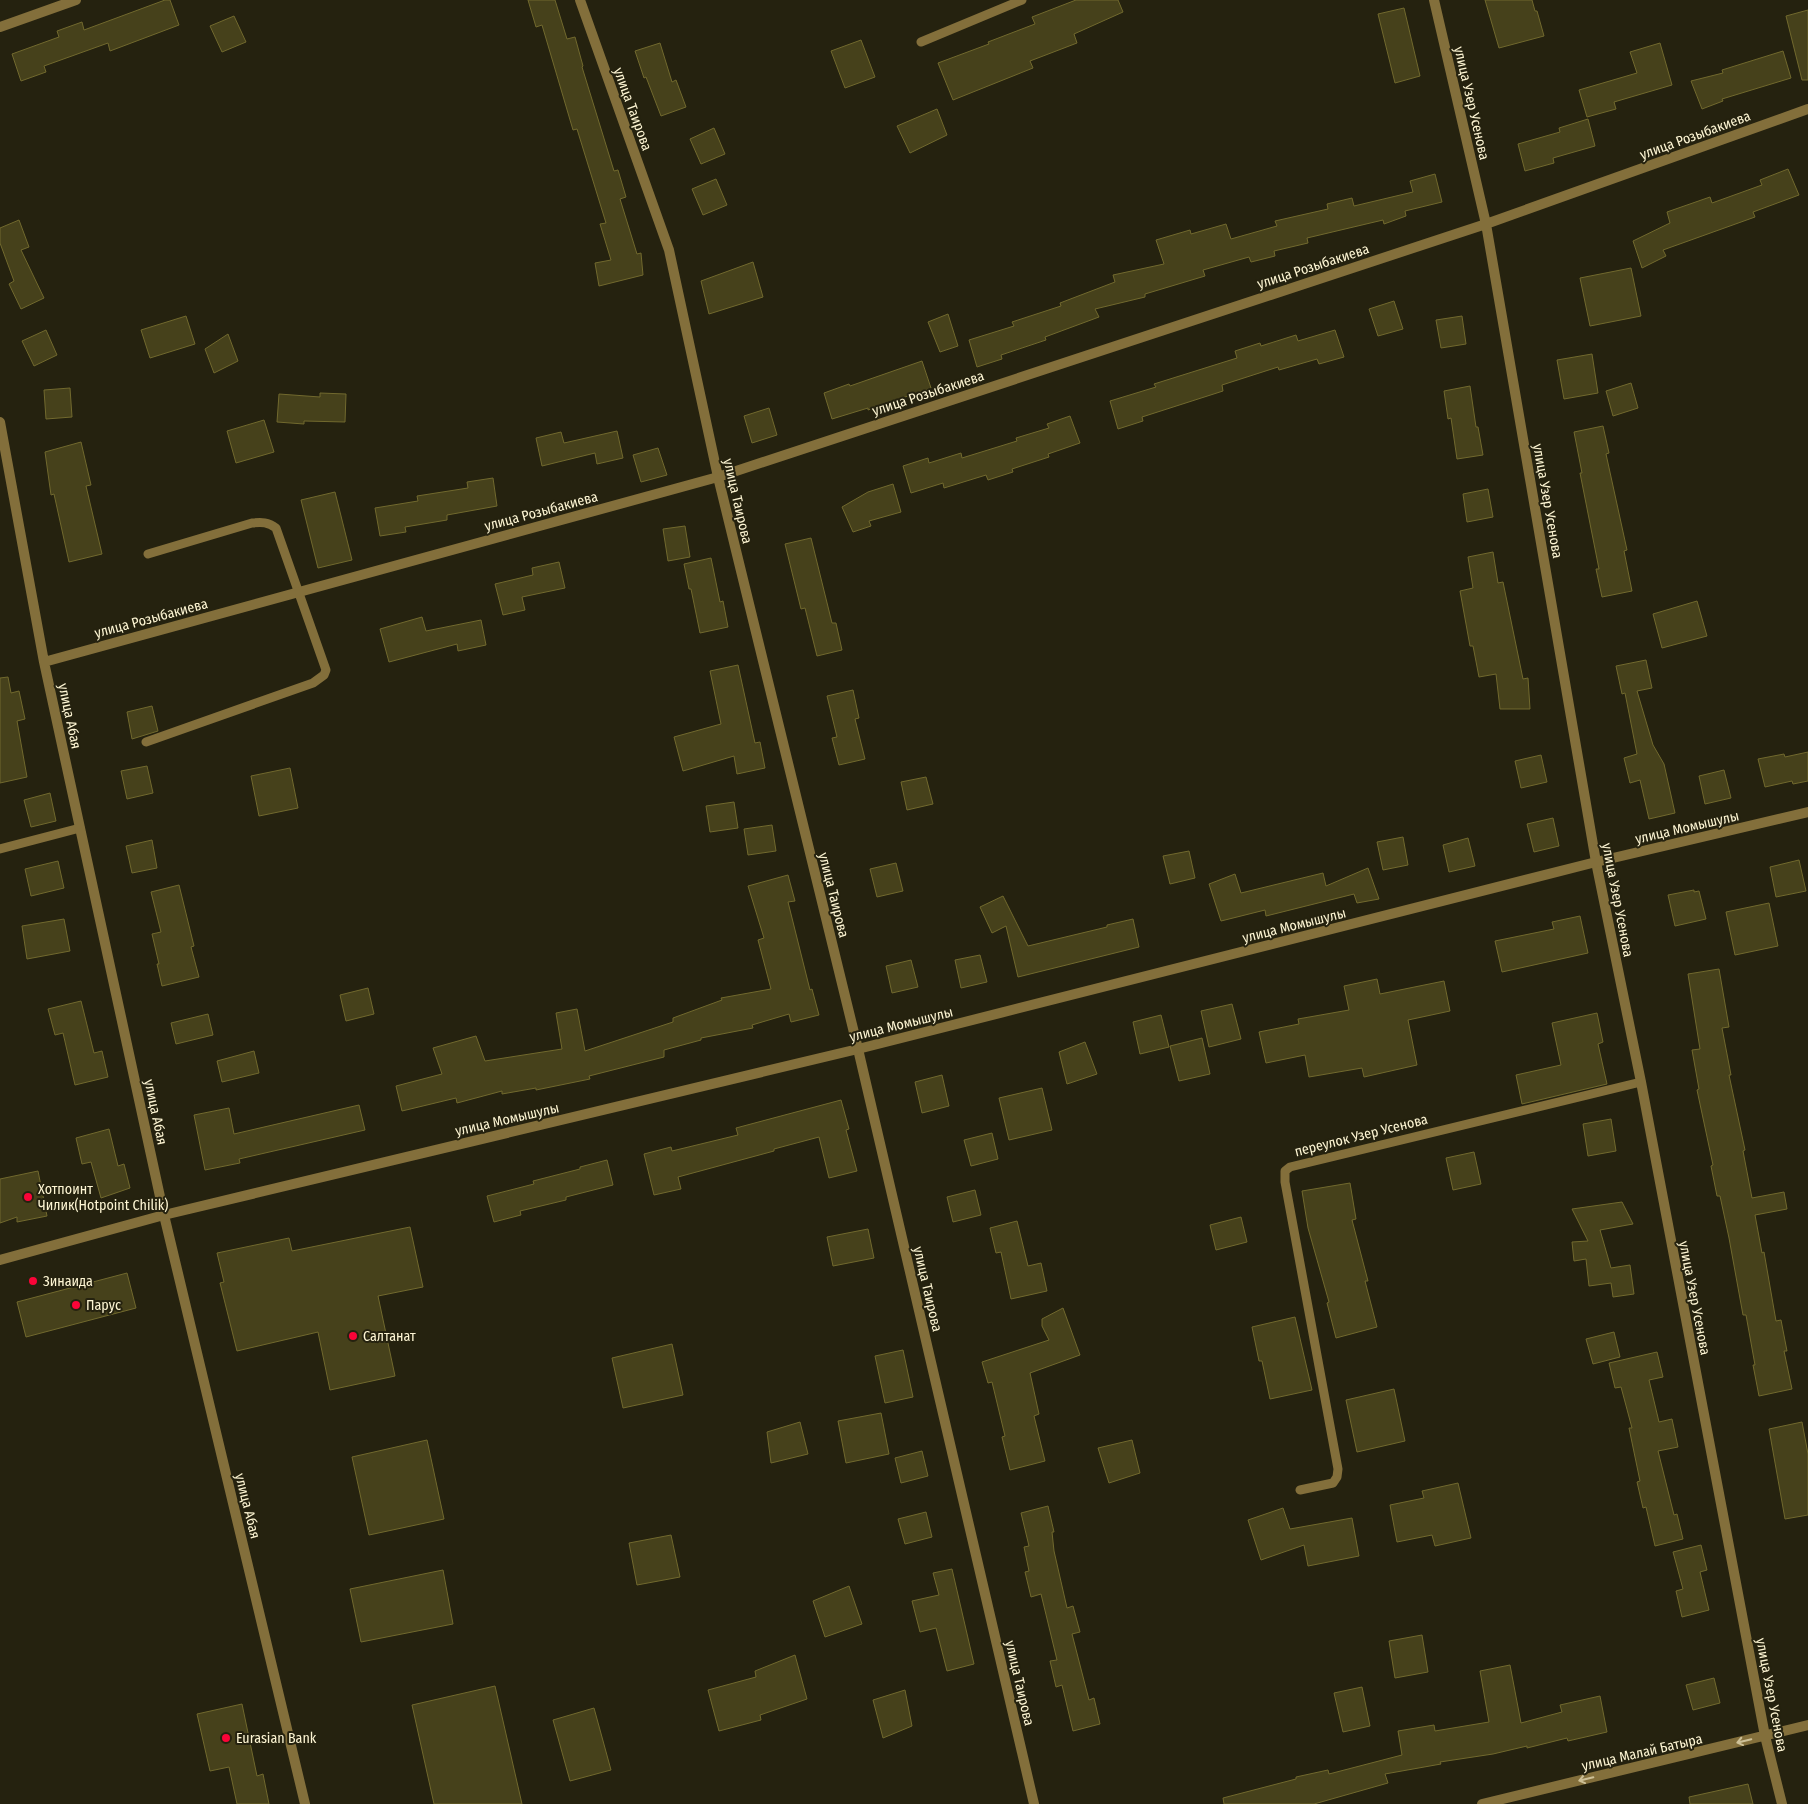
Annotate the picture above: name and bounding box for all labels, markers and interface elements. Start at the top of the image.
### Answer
street label: улица Узер Усенова [1450,45,1493,162]
street label: улица Таирова [610,65,655,153]
street label: улица Розыбакиева [1637,108,1753,163]
street label: улица Розыбакиева [1255,240,1371,293]
street label: улица Розыбакиева [870,367,986,420]
street label: улица Узер Усенова [1529,443,1566,560]
street label: улица Таирова [719,457,756,546]
street label: улица Розыбакиева [483,488,600,535]
street label: улица Розыбакиева [93,595,210,642]
street label: улица Абая [54,682,85,750]
street label: улица Момышулы [1634,807,1741,848]
street label: улица Узер Усенова [1598,842,1637,959]
street label: улица Таирова [815,851,852,940]
street label: улица Момышулы [1241,904,1348,947]
street label: улица Момышулы [848,1003,955,1046]
street label: улица Абая [140,1078,171,1146]
street label: улица Момышулы [454,1099,561,1140]
street label: переулок Узер Усенова [1293,1111,1430,1160]
place label: Хотпоинт Чилик(Hotpoint Chilik) [38,1181,168,1214]
marker: Хотпоинт Чилик(Hotpoint Chilik) [22,1191,34,1203]
street label: улица Узер Усенова [1675,1240,1714,1357]
street label: улица Таирова [909,1245,946,1334]
place label: Зинаида [43,1273,93,1290]
marker: Зинаида [27,1275,39,1287]
place label: Парус [86,1297,121,1314]
marker: Парус [70,1299,82,1311]
place label: Салтанат [363,1328,416,1345]
marker: Салтанат [347,1330,359,1342]
street label: улица Абая [231,1472,264,1541]
street label: улица Узер Усенова [1752,1637,1791,1754]
street label: улица Таирова [1001,1639,1038,1728]
place label: Eurasian Bank [236,1730,317,1747]
street label: улица Малай Батыра [1580,1730,1704,1775]
marker: Eurasian Bank [220,1732,232,1744]
one-way arrow [1736,1737,1752,1746]
one-way arrow [1578,1775,1594,1784]

